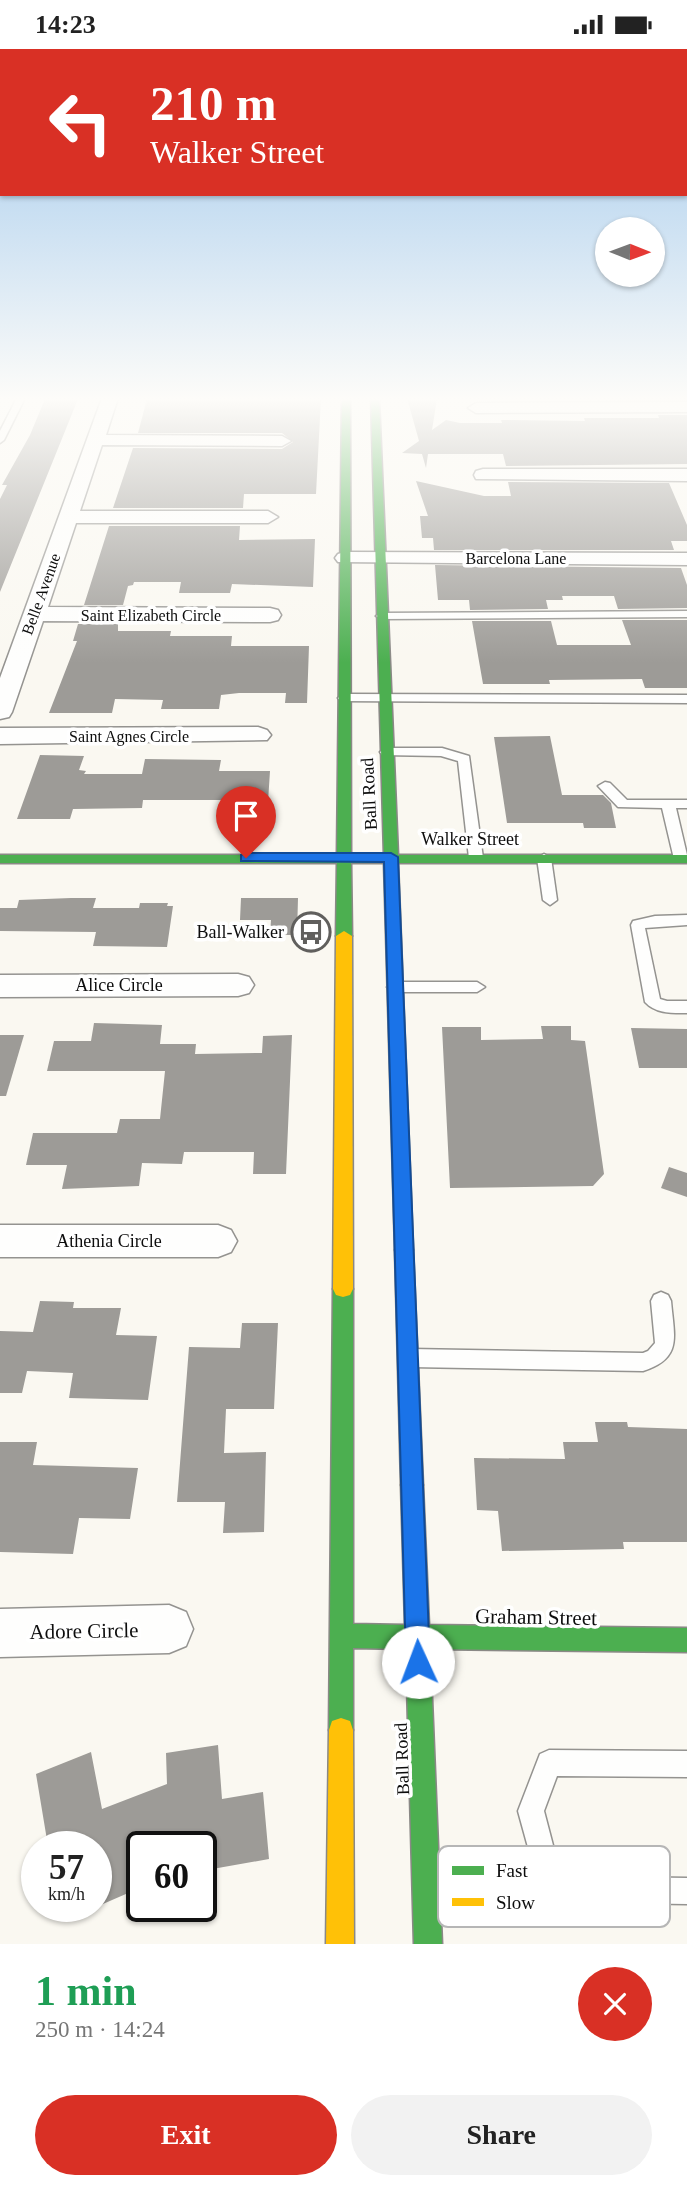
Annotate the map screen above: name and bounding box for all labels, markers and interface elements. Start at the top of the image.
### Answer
text: 14:23 [35,10,96,39]
text: 210 m [150,76,277,131]
icon: left [35,77,126,168]
text: Walker Street [150,134,324,170]
north arrow [595,217,665,287]
map controls [595,217,665,287]
street label: Barcelona Lane [466,550,566,567]
street label: Belle Avenue [18,551,64,637]
street label: Saint Elizabeth Circle [81,607,221,624]
street label: Saint Agnes Circle [69,728,189,746]
street label: Ball Road [357,757,381,831]
pin [216,786,276,858]
icon: arrive [227,797,265,835]
street label: Walker Street [421,829,519,849]
bus stop icon: Ball-Walker [290,911,332,953]
place label: Ball-Walker [196,922,284,942]
street label: Alice Circle [75,975,163,995]
street label: Athenia Circle [56,1231,162,1251]
street label: Graham Street [475,1604,597,1630]
street label: Adore Circle [29,1618,139,1644]
position arrow [381,1625,455,1699]
street label: Ball Road [391,1722,413,1796]
speed limit sign: 60 [126,1831,217,1922]
legend [438,1846,670,1927]
text: 57 [49,1848,84,1887]
text: Fast [496,1860,528,1881]
text: km/h [48,1884,85,1904]
text: Slow [496,1892,535,1913]
button: close [578,1967,652,2041]
text: 1 min [35,1968,137,2014]
text: 250 m · 14:24 [35,2017,165,2042]
button: Exit [35,2095,337,2175]
button: Share [351,2095,652,2175]

